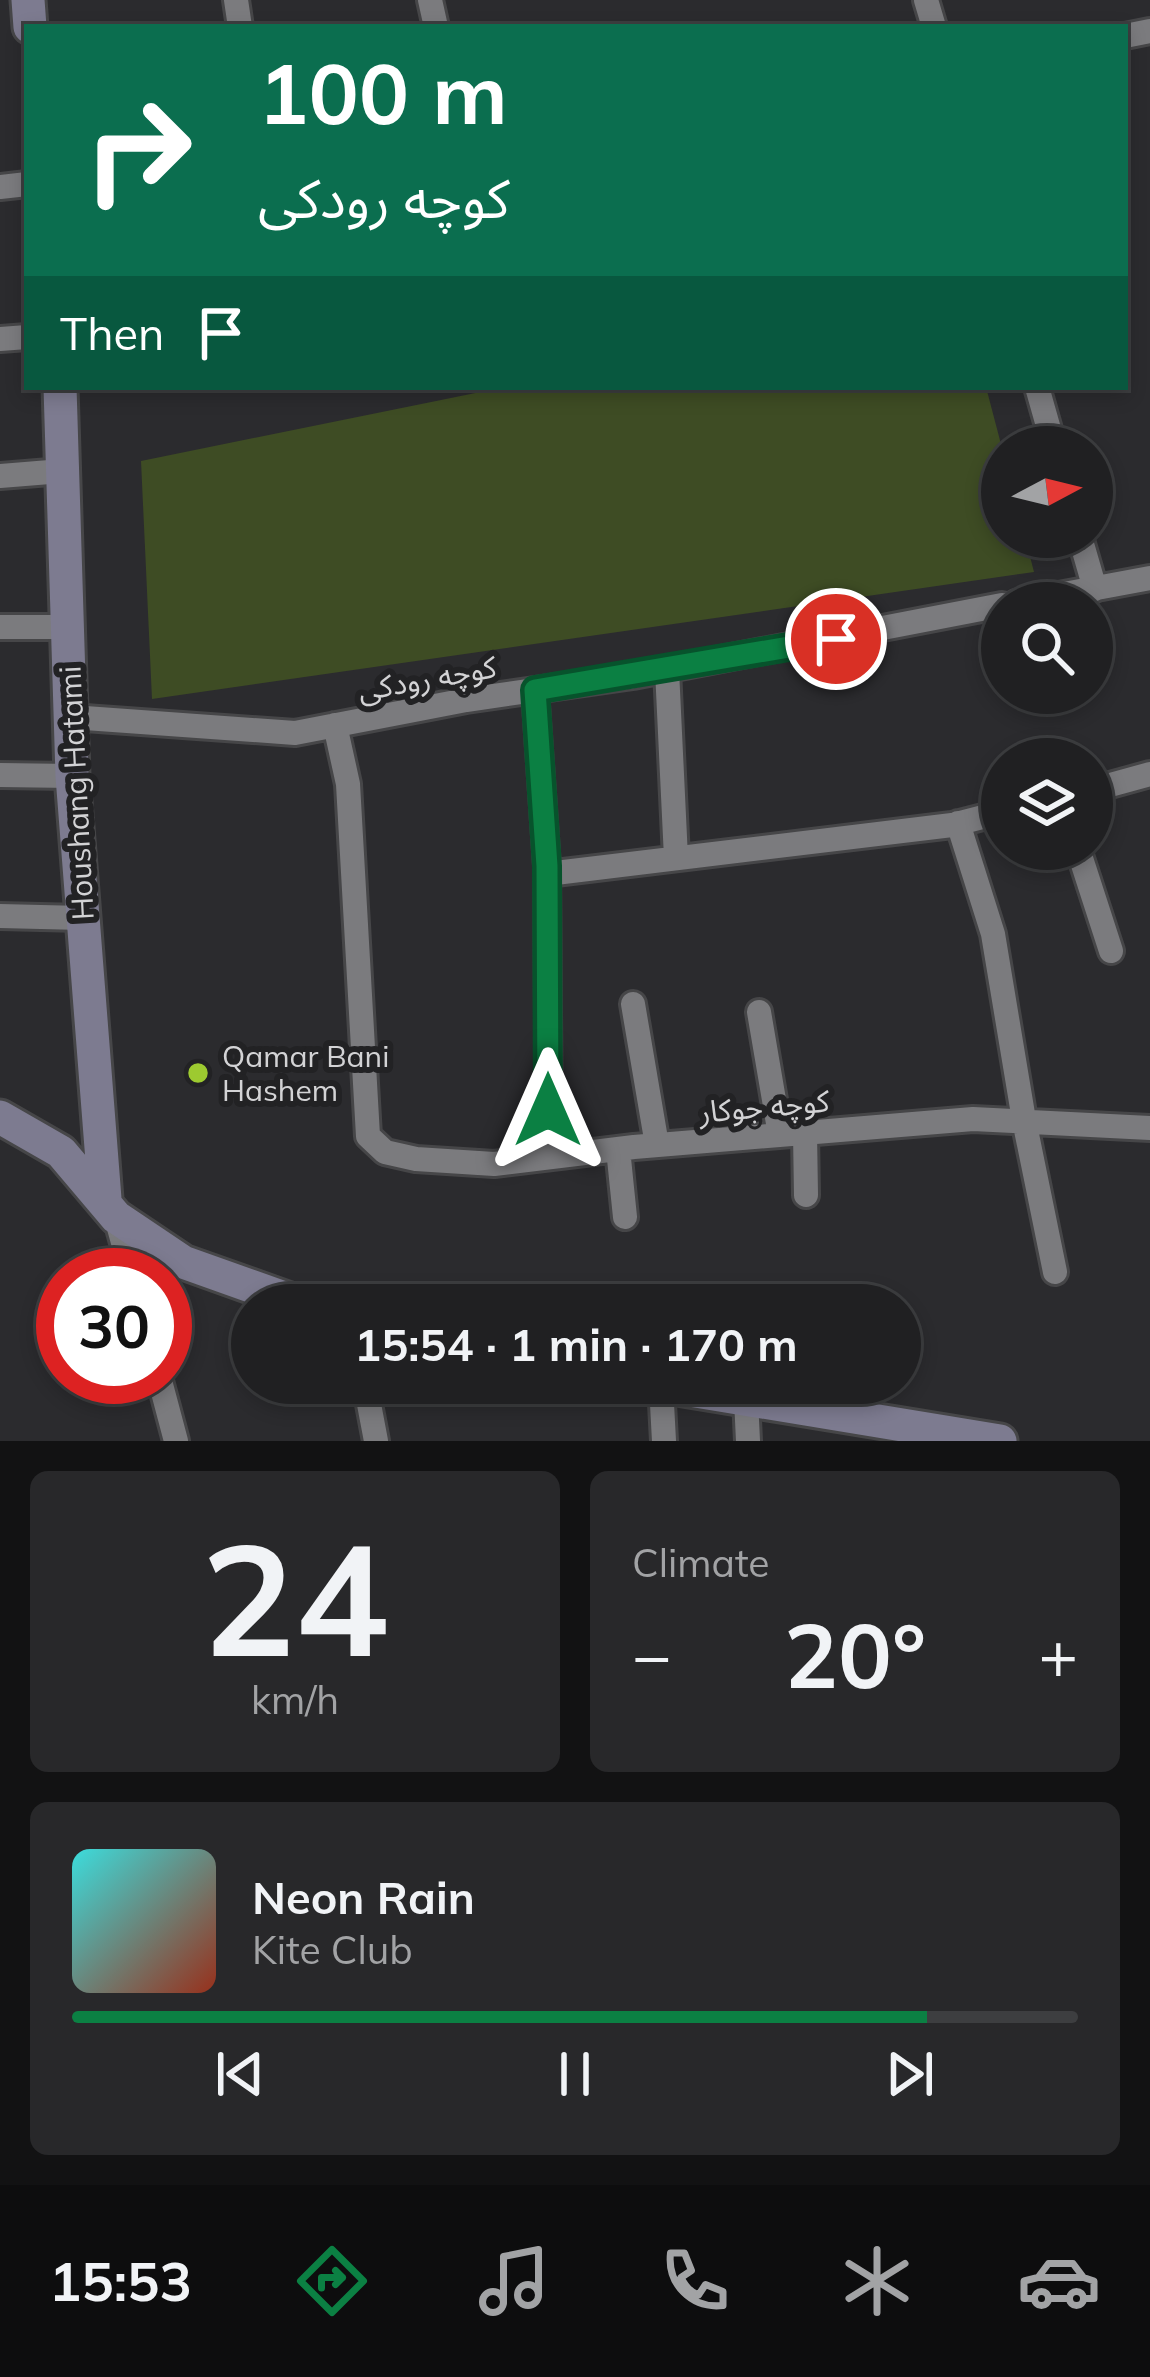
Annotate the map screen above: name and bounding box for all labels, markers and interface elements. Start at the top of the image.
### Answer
text: 100 m [258,40,508,145]
icon: right [60,72,216,228]
text: کوچه رودکی [258,164,510,232]
icon: arrive [188,300,254,366]
text: Then [60,305,164,361]
north arrow [981,426,1113,558]
map controls [981,426,1113,870]
button: search [981,582,1113,714]
pin [785,588,887,690]
icon: arrive [803,606,869,672]
street label: کوچه رودکی [355,647,500,710]
street label: Houshang Hatami [50,665,102,921]
button: layers [981,738,1113,870]
place label: Qamar Bani Hashem [222,1037,389,1109]
position arrow [485,1047,611,1173]
marker: Qamar Bani Hashem [185,1060,211,1086]
street label: کوچه جوکار [696,1081,831,1132]
speed limit sign: 30 [36,1248,192,1404]
text: 15:54 · 1 min · 170 m [354,1316,798,1372]
text: 24 [201,1499,389,1695]
text: Climate [632,1538,770,1587]
text: 20° [784,1598,926,1711]
text: − [632,1613,672,1696]
text: + [1038,1613,1078,1696]
text: km/h [251,1675,339,1724]
text: Neon Rain [252,1869,475,1925]
text: Kite Club [252,1925,413,1974]
icon: previous [207,2041,273,2107]
icon: pause [542,2041,608,2107]
icon: next [877,2041,943,2107]
icon: directions [290,2239,374,2323]
icon: music [472,2239,556,2323]
icon: phone [653,2239,737,2323]
icon: climate [835,2239,919,2323]
icon: car [1017,2239,1101,2323]
text: 15:53 [49,2247,192,2315]

